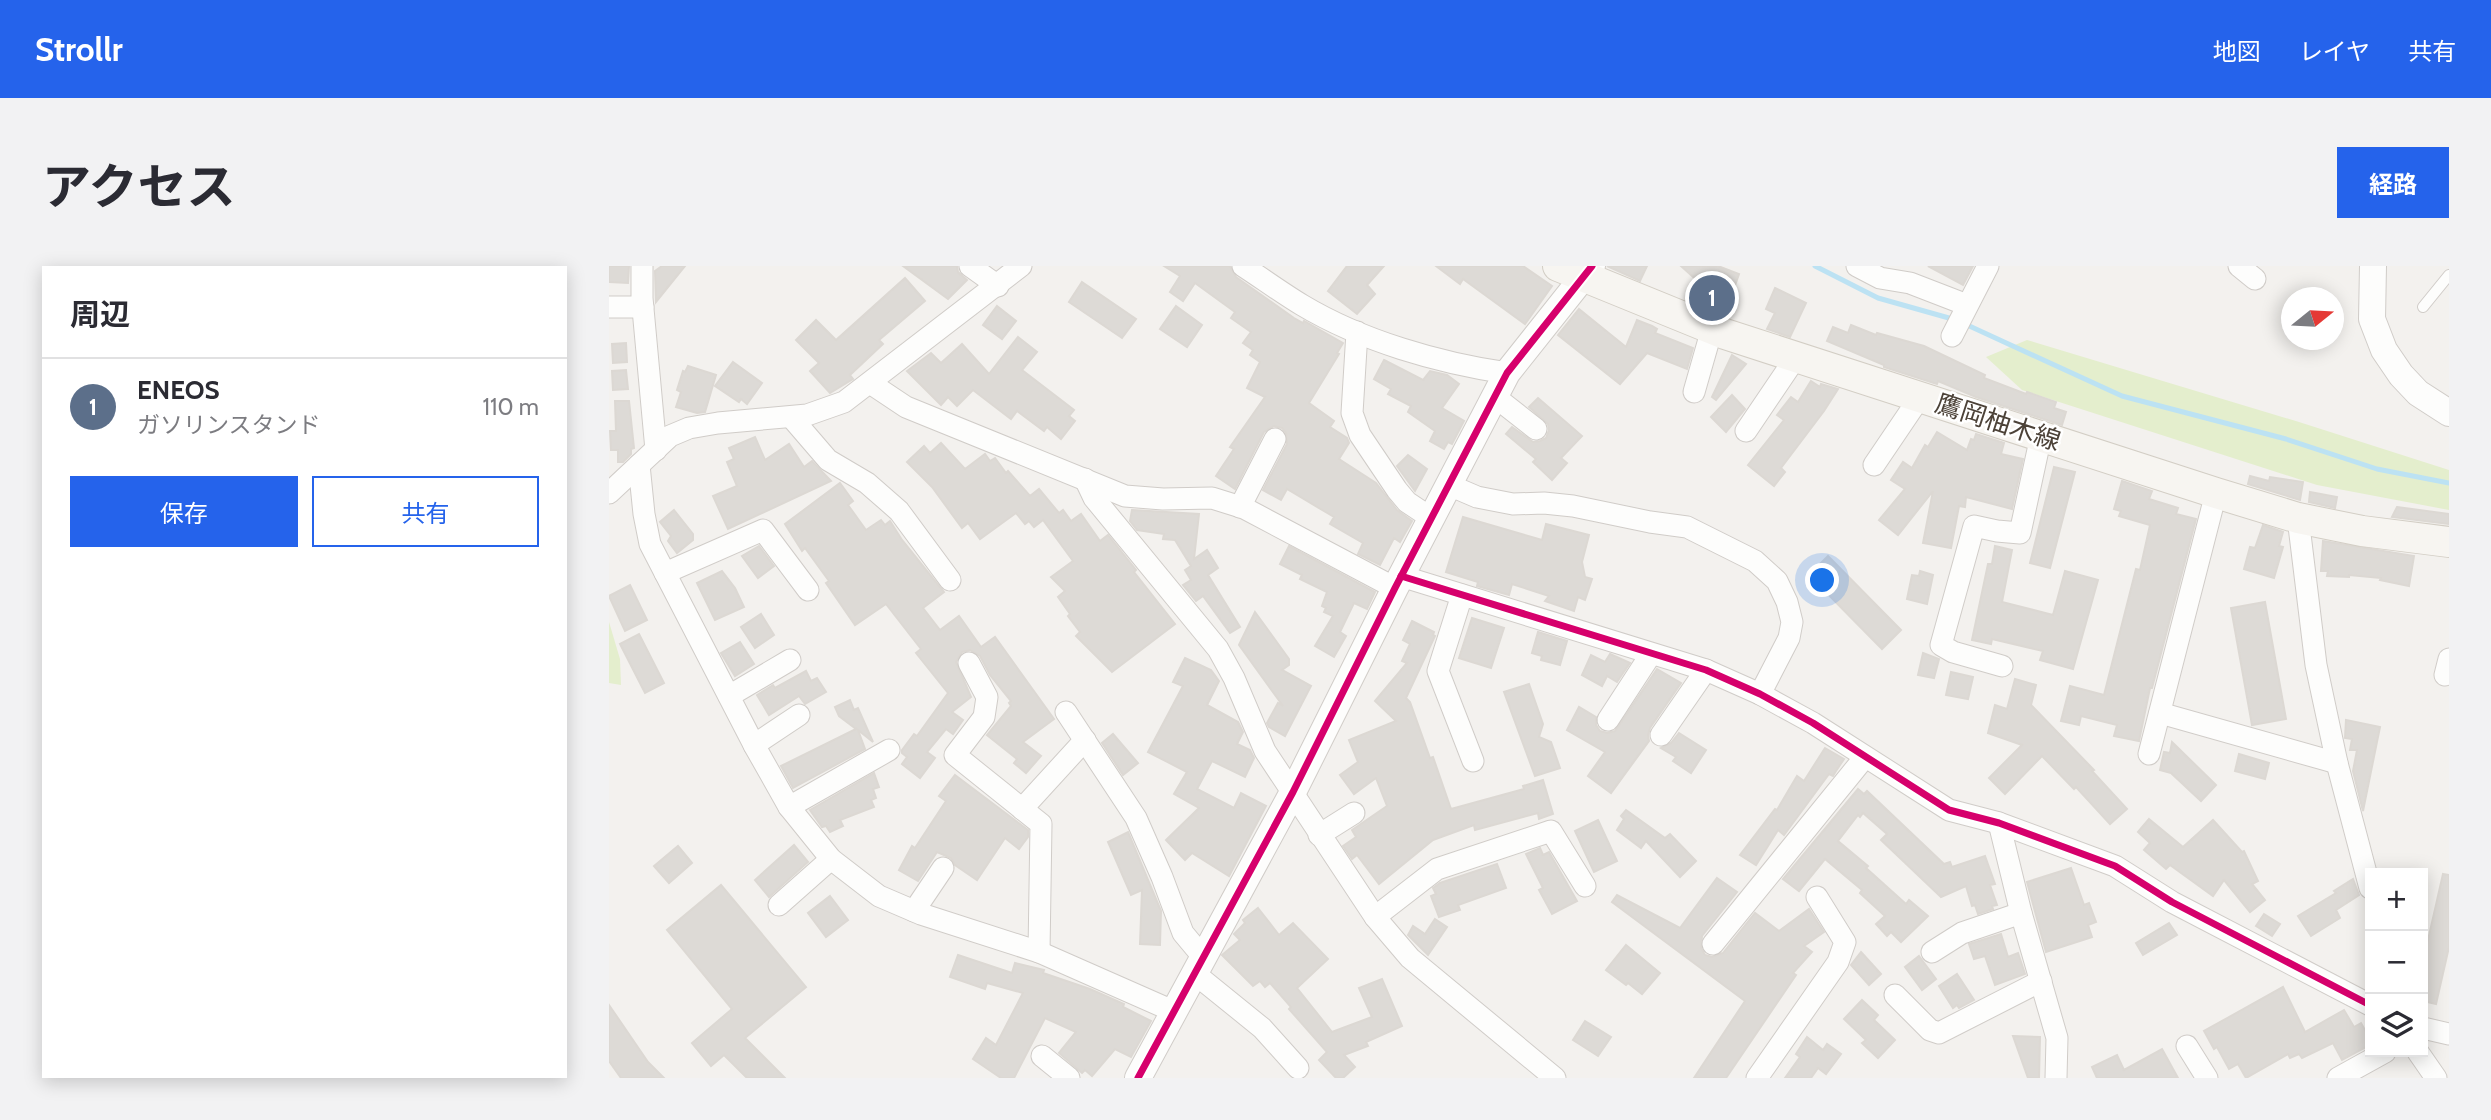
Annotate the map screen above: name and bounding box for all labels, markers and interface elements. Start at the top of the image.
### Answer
text: Strollr [35,29,123,69]
text: 地図 [2213,37,2261,66]
text: レイヤ [2299,37,2370,66]
text: 共有 [2408,37,2456,66]
button: 経路 [2337,147,2449,218]
text: アクセス [42,157,236,216]
pin: 1 [1689,272,1735,324]
north arrow [2281,287,2344,350]
text: 周辺 [70,296,130,333]
text: ENEOS [137,374,220,406]
street label: 鷹岡柚木線 [1931,387,2065,457]
text: 1 [89,393,97,421]
text: 110 m [483,393,539,421]
text: ガソリンスタンド [137,411,321,439]
button: 保存 [70,476,298,547]
button: 共有 [312,476,539,547]
your location [1805,563,1839,597]
map controls [2365,868,2428,1057]
button: + [2365,868,2428,931]
button: − [2365,931,2428,994]
button: layers [2365,994,2428,1057]

